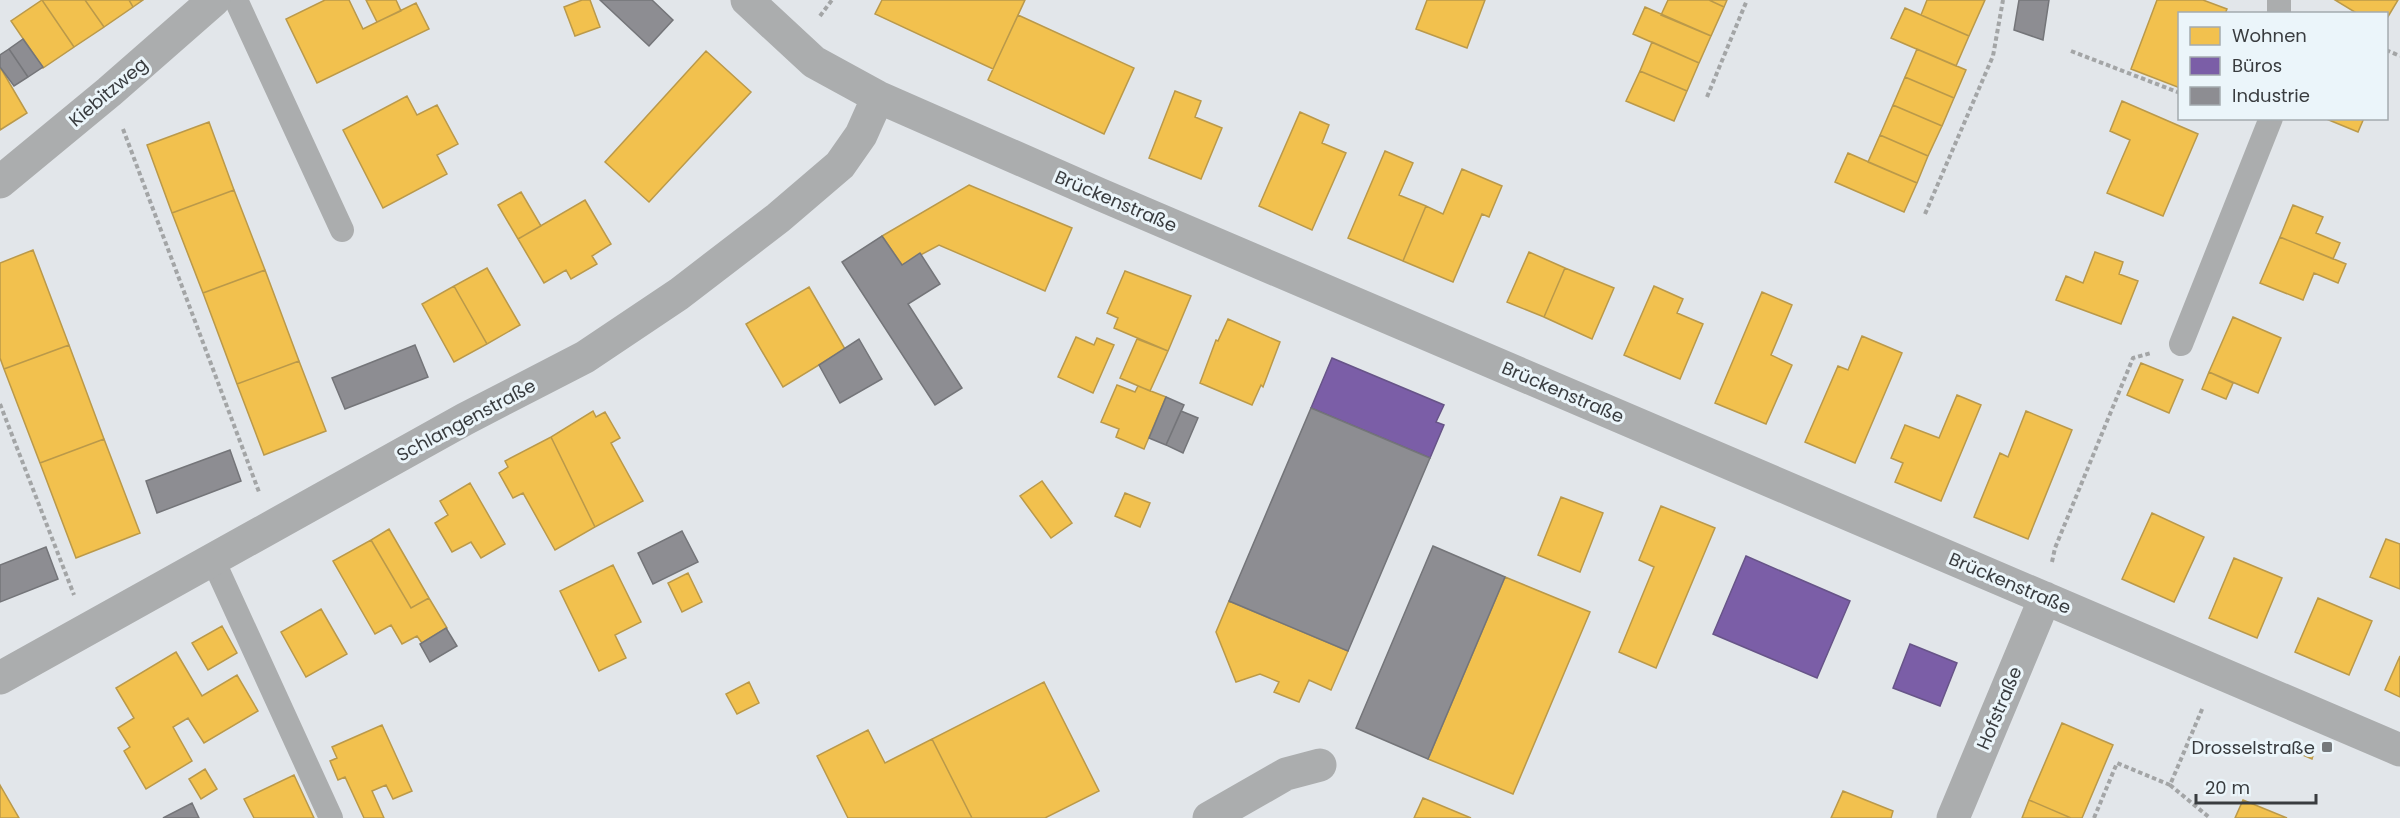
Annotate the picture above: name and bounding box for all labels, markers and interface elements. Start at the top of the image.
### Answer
legend [2178,12,2388,120]
text: Wohnen [2232,23,2307,48]
street label: Kiebitzweg [63,52,153,132]
text: Büros [2232,53,2282,78]
text: Industrie [2232,83,2310,108]
street label: Brückenstraße [1051,164,1181,238]
street label: Brückenstraße [1498,355,1628,429]
street label: Schlangenstraße [392,373,540,467]
street label: Brückenstraße [1945,546,2075,620]
street label: Hofstraße [1970,663,2028,753]
place label: Drosselstraße [2191,735,2315,760]
marker: Drosselstraße [2320,740,2334,754]
scale bar [2196,767,2316,805]
text: 20 m [2205,775,2250,800]

